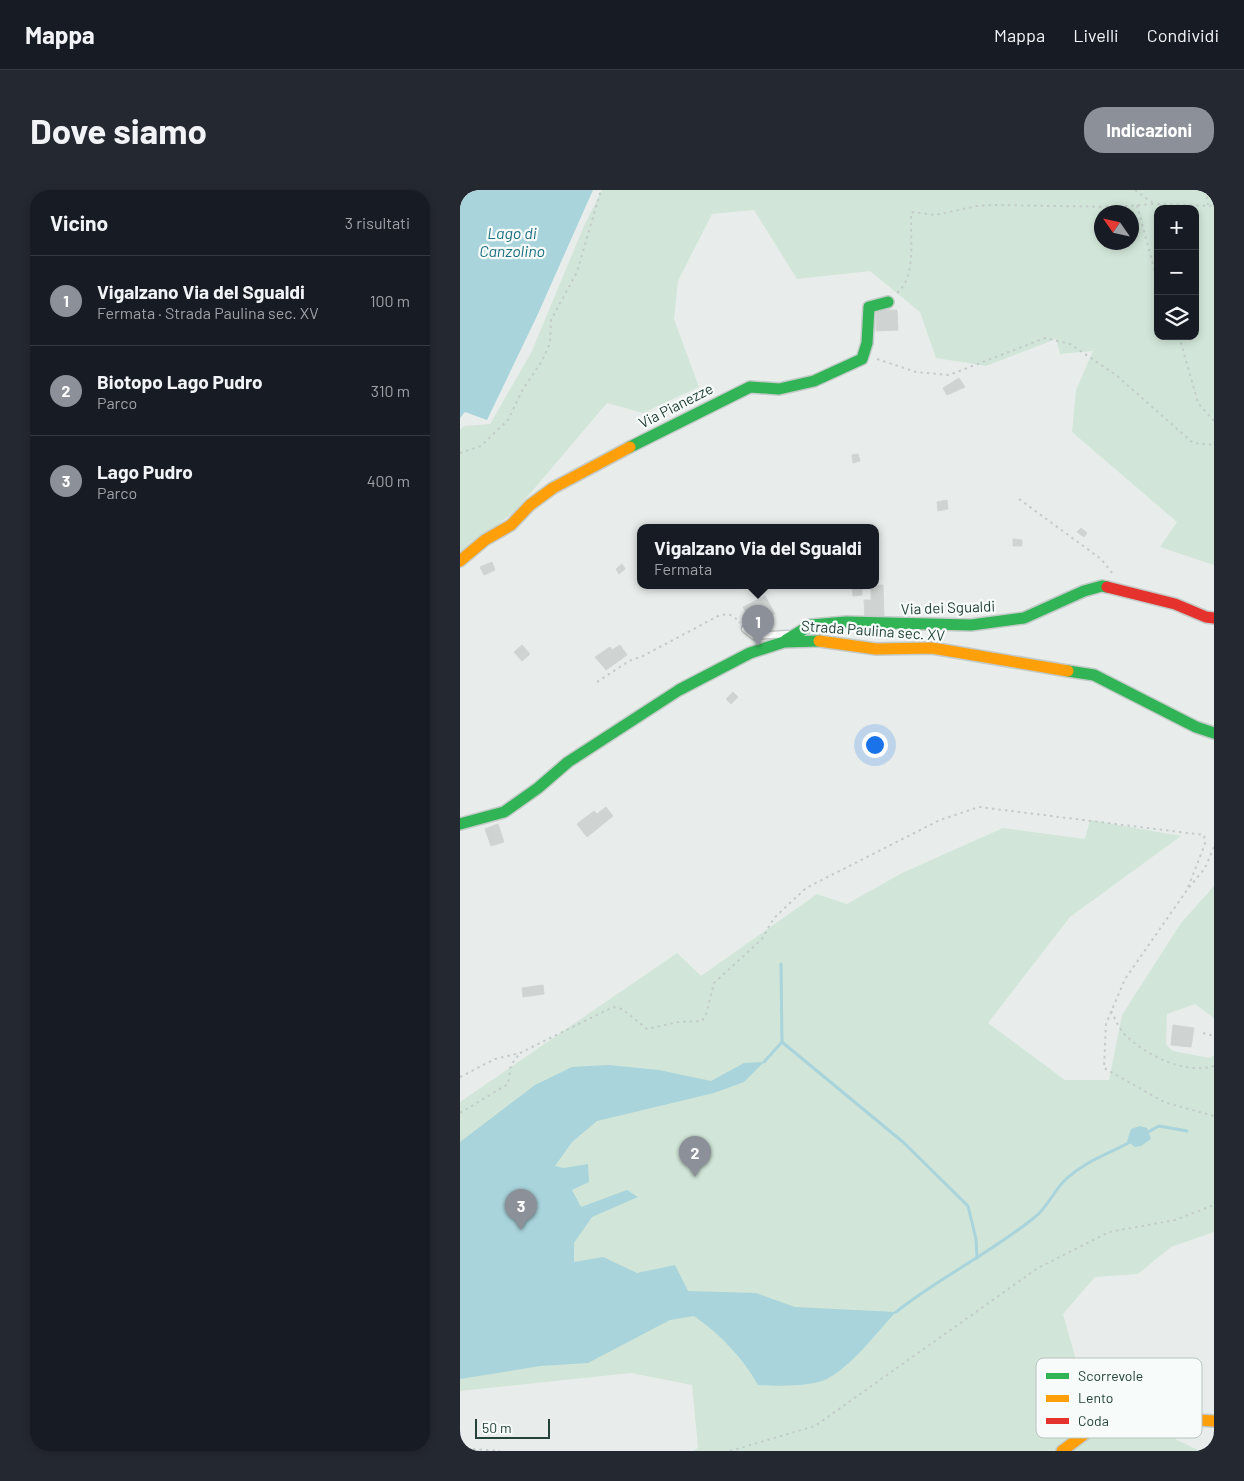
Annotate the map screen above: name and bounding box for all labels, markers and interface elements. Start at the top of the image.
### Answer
text: Mappa [25,20,95,49]
text: Mappa [994,24,1045,46]
text: Livelli [1073,24,1119,46]
text: Condividi [1147,24,1219,46]
button: Indicazioni [1084,107,1214,153]
text: Dove siamo [30,109,207,151]
north arrow [1094,205,1139,250]
map controls [1154,205,1199,340]
button: + [1154,205,1199,250]
text: Vicino [50,210,108,235]
text: 3 risultati [345,213,410,232]
water label: Lago di Canzolino [479,223,545,260]
button: − [1154,250,1199,295]
text: Vigalzano Via del Sgualdi [97,280,305,303]
text: 1 [63,291,69,310]
text: 100 m [370,291,410,310]
button: layers [1154,295,1199,340]
text: Fermata · Strada Paulina sec. XV [97,303,319,322]
text: Biotopo Lago Pudro [97,370,263,393]
street label: Via Pianezze [635,379,716,432]
text: 2 [62,381,70,400]
text: 310 m [371,381,410,400]
text: Parco [97,393,137,412]
text: Lago Pudro [97,460,193,483]
text: 3 [62,471,70,490]
text: 400 m [367,471,410,490]
text: Parco [97,483,137,502]
popup [637,524,879,589]
text: Vigalzano Via del Sgualdi [654,536,862,559]
text: Fermata [654,559,712,578]
street label: Via dei Sgualdi [901,596,995,618]
pin: 1 [742,605,774,646]
street label: Strada Paulina sec. XV [801,616,946,644]
your location [862,732,888,758]
pin: 2 [679,1136,711,1177]
pin: 3 [505,1189,537,1230]
legend [1036,1358,1202,1438]
text: Scorrevole [1078,1367,1143,1384]
text: Lento [1078,1389,1113,1406]
text: Coda [1078,1412,1109,1429]
scale bar [475,1416,550,1439]
text: 50 m [482,1419,511,1436]

